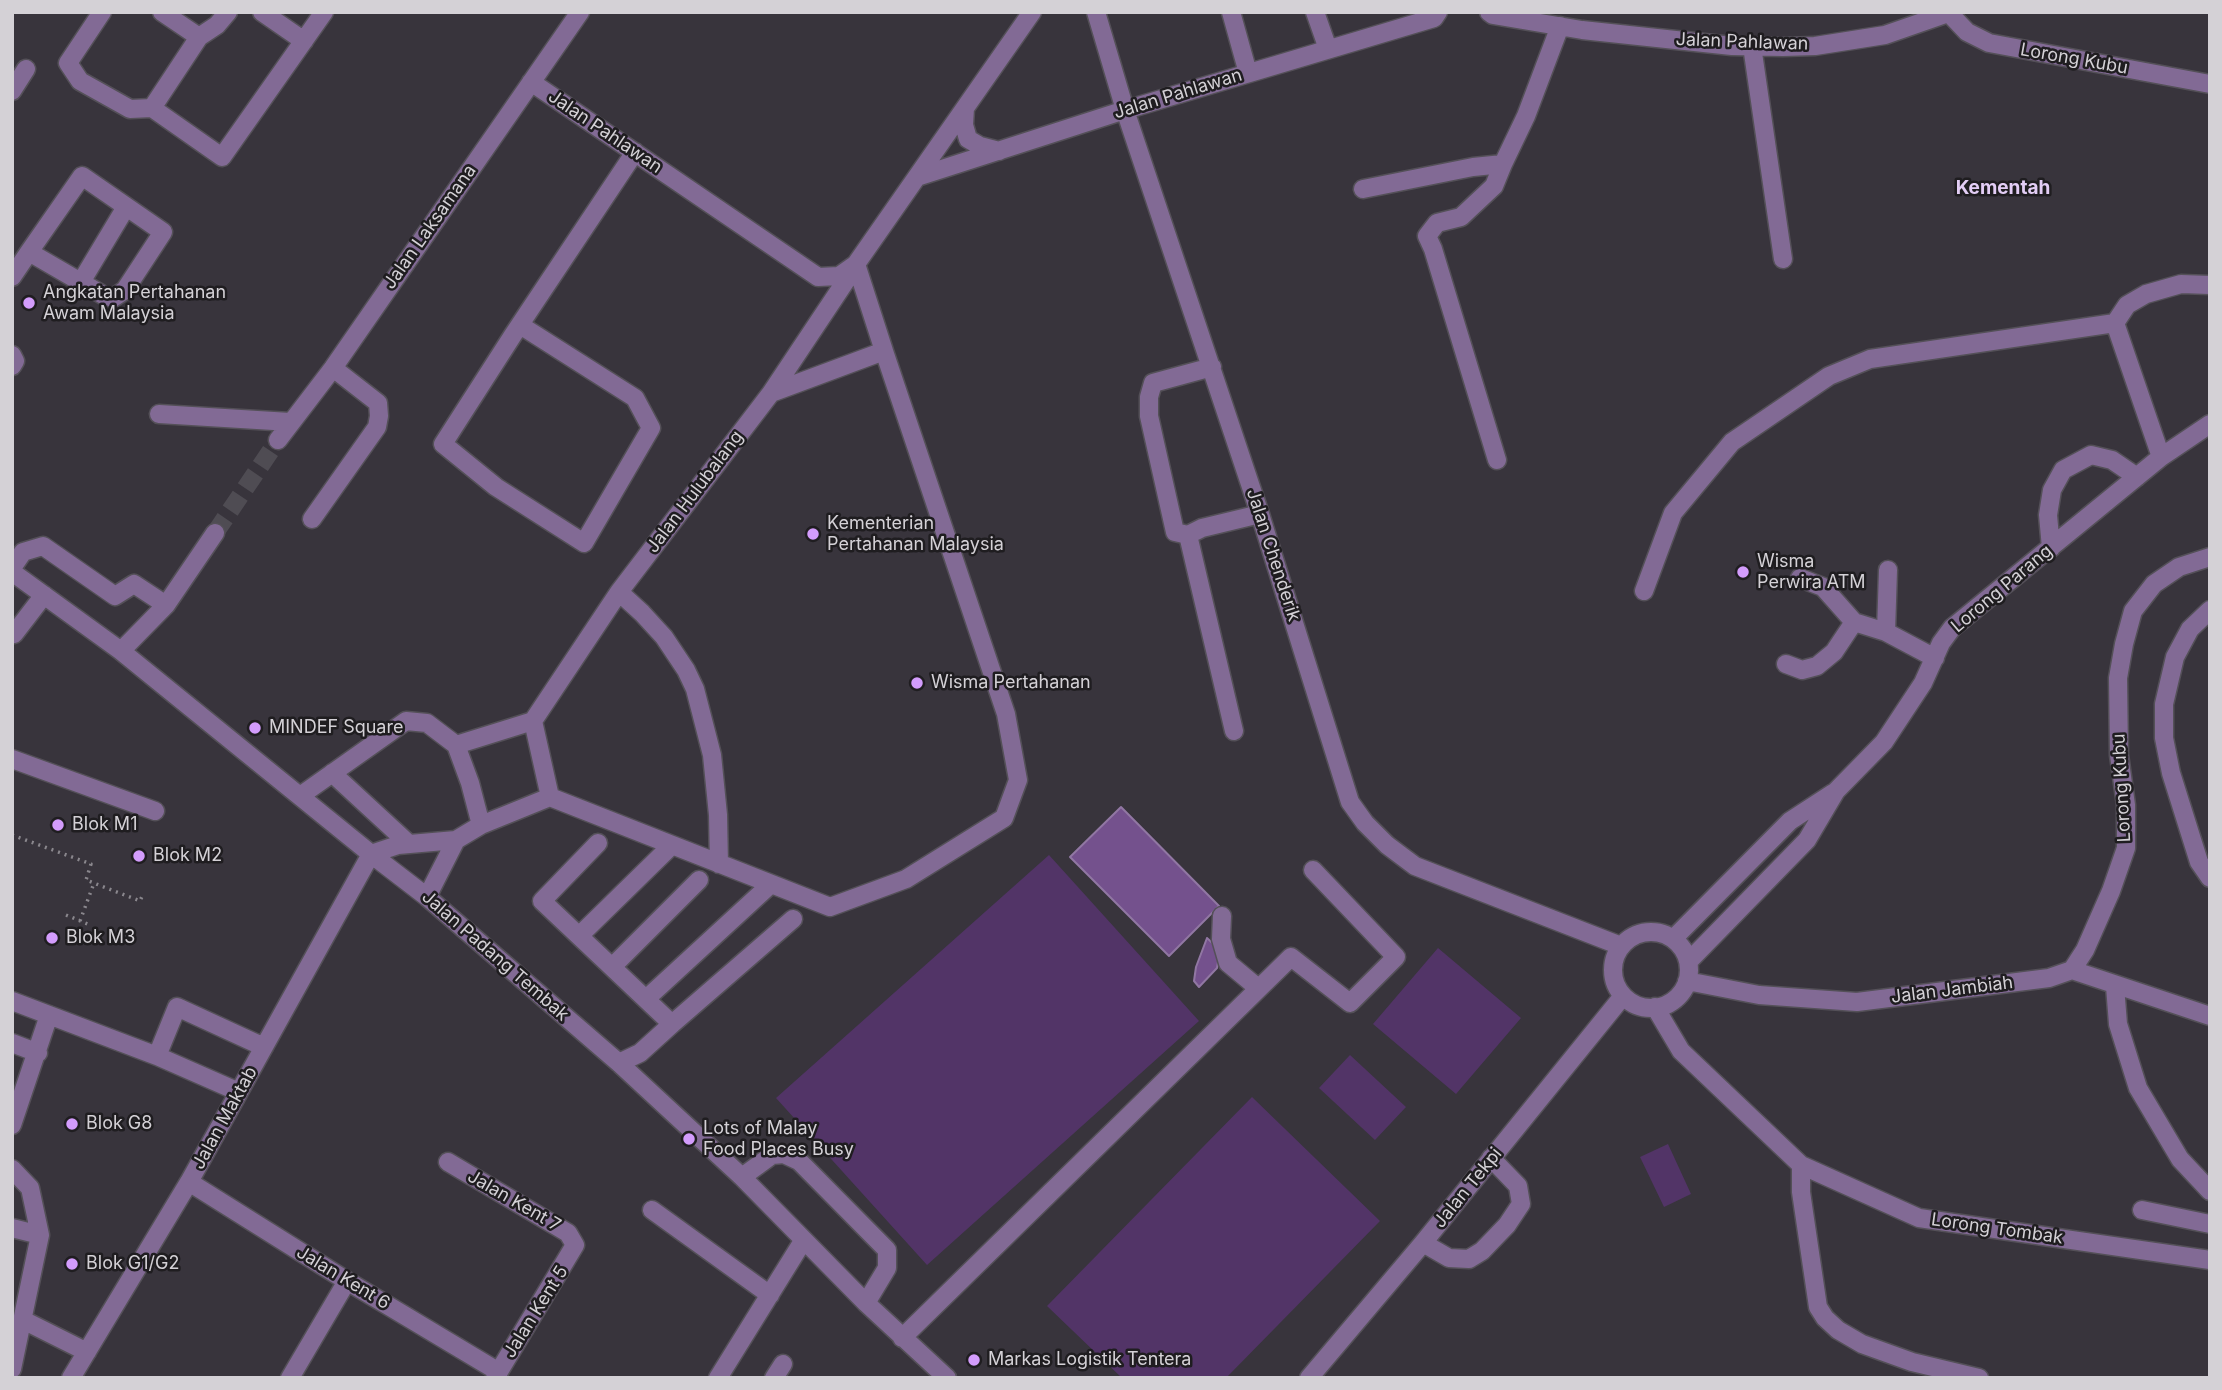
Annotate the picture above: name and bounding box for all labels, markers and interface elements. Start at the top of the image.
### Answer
street label: Jalan Pahlawan [1675,29,1809,55]
street label: Lorong Kubu [2019,39,2129,79]
street label: Jalan Pahlawan [1111,64,1245,124]
street label: Jalan Pahlawan [544,86,666,178]
street label: Jalan Laksamana [379,161,481,293]
district label: Kementah [1956,177,2050,199]
place label: Angkatan Pertahanan Awam Malaysia [43,282,226,324]
marker: Angkatan Pertahanan Awam Malaysia [21,295,37,311]
street label: Jalan Hulubalang [642,427,748,557]
street label: Jalan Chenderik [1241,486,1305,624]
place label: Kementerian Pertahanan Malaysia [827,513,1004,556]
marker: Kementerian Pertahanan Malaysia [805,526,821,542]
street label: Lorong Parang [1947,541,2057,637]
place label: Wisma Perwira ATM [1757,551,1866,594]
marker: Wisma Perwira ATM [1735,564,1751,580]
place label: Wisma Pertahanan [931,672,1091,694]
marker: Wisma Pertahanan [909,675,925,691]
place label: MINDEF Square [269,717,403,739]
marker: MINDEF Square [247,720,263,736]
street label: Lorong Kubu [2108,733,2136,843]
place label: Blok M1 [72,814,137,836]
marker: Blok M1 [50,817,66,833]
place label: Blok M2 [153,845,222,867]
marker: Blok M2 [131,848,147,864]
street label: Jalan Padang Tembak [417,886,573,1026]
place label: Blok M3 [66,927,135,949]
marker: Blok M3 [44,930,60,946]
street label: Jalan Jambiah [1890,972,2014,1008]
street label: Jalan Maktab [188,1063,262,1173]
place label: Blok G8 [86,1113,152,1135]
marker: Blok G8 [64,1116,80,1132]
place label: Lots of Malay Food Places Busy [703,1118,854,1160]
marker: Lots of Malay Food Places Busy [681,1131,697,1147]
street label: Jalan Tekpi [1429,1144,1507,1232]
street label: Jalan Kent 7 [463,1166,565,1236]
street label: Lorong Tombak [1930,1209,2064,1249]
street label: Jalan Kent 6 [292,1242,394,1314]
place label: Blok G1/G2 [86,1253,180,1275]
marker: Blok G1/G2 [64,1256,80,1272]
street label: Jalan Kent 5 [499,1262,573,1362]
place label: Markas Logistik Tentera [988,1349,1191,1371]
marker: Markas Logistik Tentera [966,1352,982,1368]

